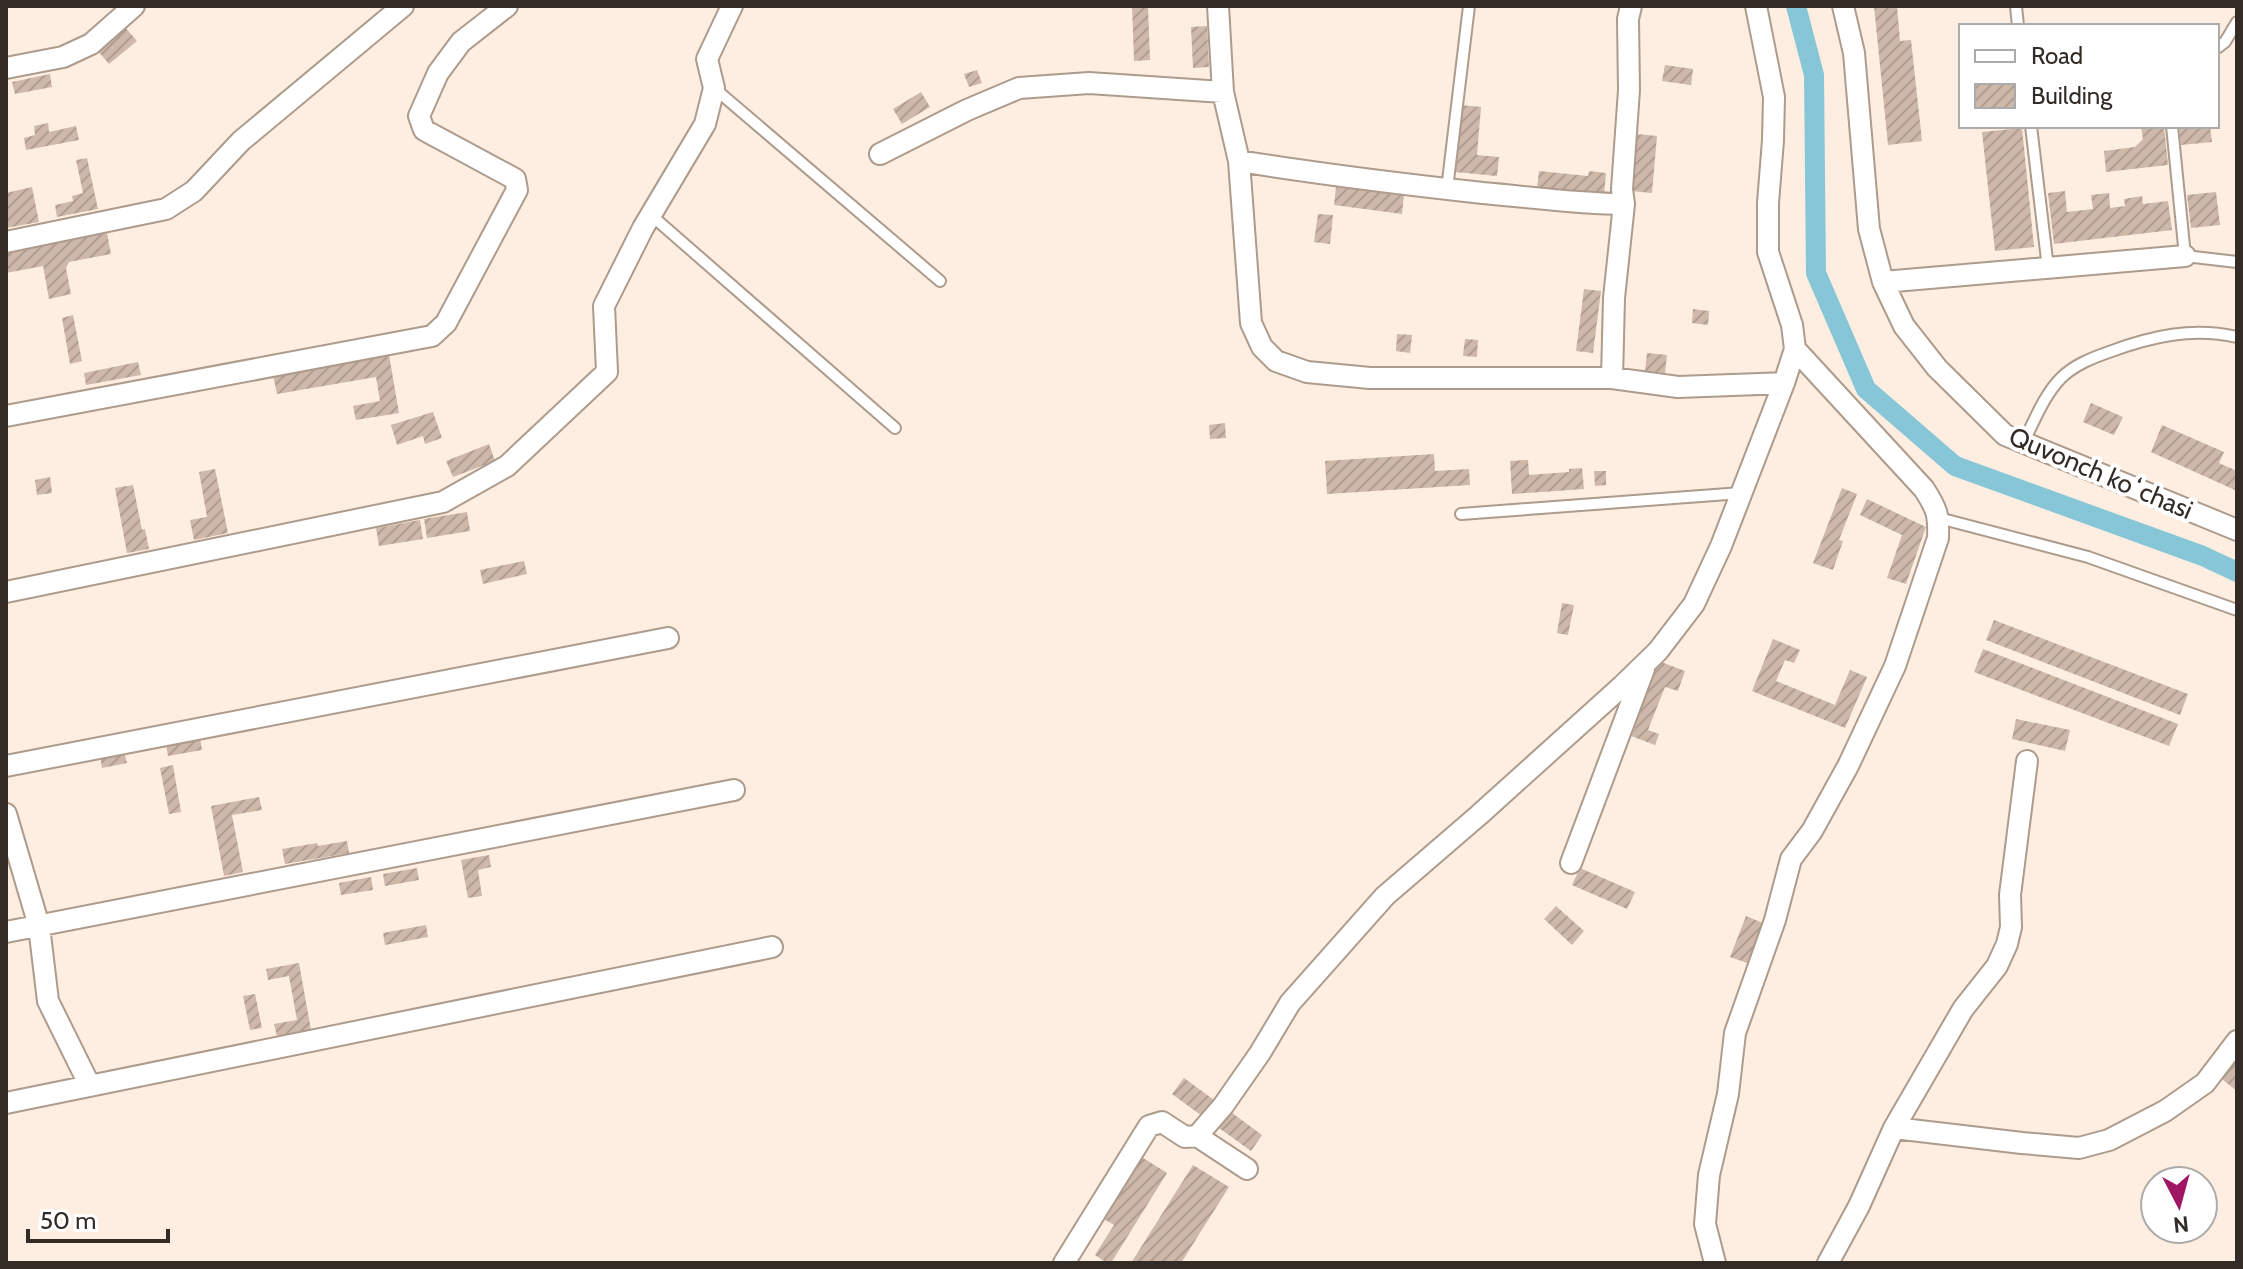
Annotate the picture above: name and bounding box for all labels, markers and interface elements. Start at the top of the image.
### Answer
legend [1959,24,2219,128]
text: Road [2031,41,2083,70]
text: Building [2031,81,2113,110]
street label: Quvonch koʻchasi [2004,420,2198,526]
north arrow [2139,1165,2219,1245]
scale bar [28,1193,168,1243]
text: 50 m [40,1206,96,1235]
text: N [2172,1210,2190,1239]

